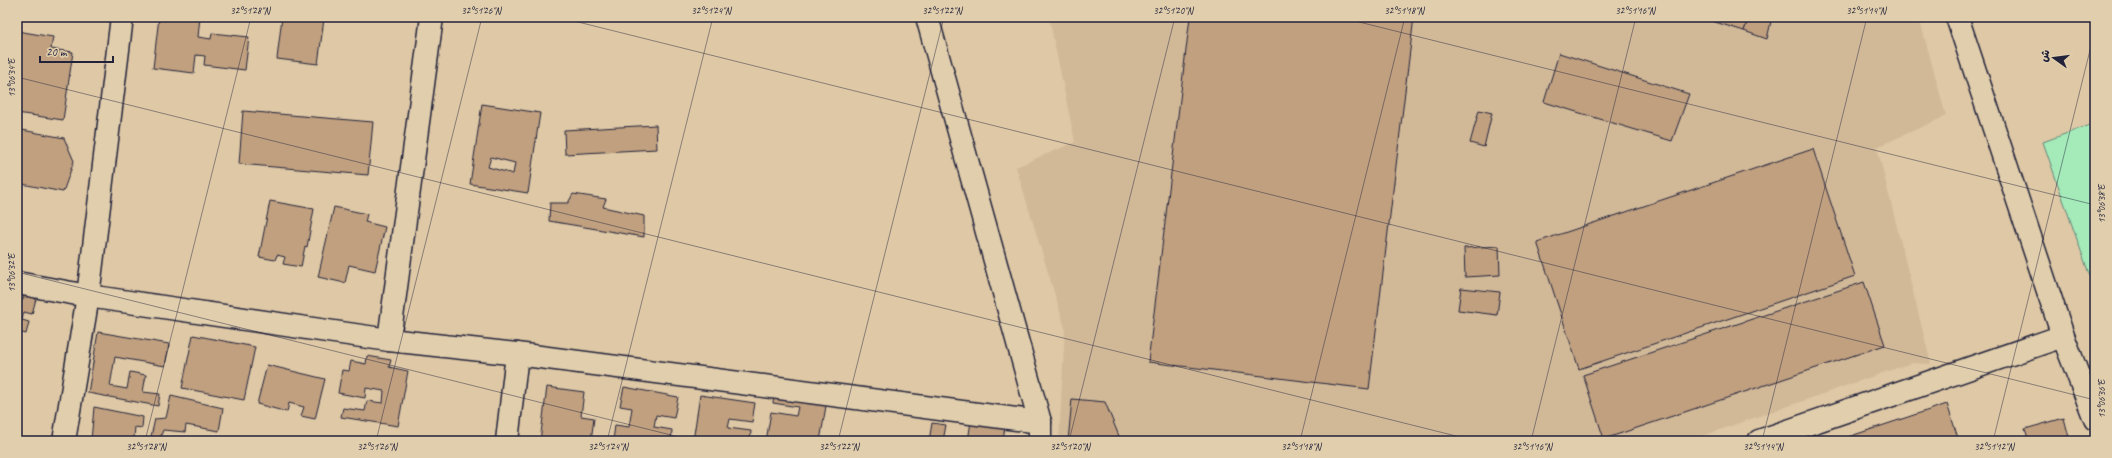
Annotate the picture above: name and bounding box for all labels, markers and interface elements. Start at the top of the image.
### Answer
text: 32°51'28"N [230,4,272,17]
text: 32°51'26"N [461,4,503,17]
text: 32°51'24"N [691,4,733,17]
text: 32°51'22"N [922,4,964,17]
text: 32°51'20"N [1153,4,1195,17]
text: 32°51'18"N [1384,4,1426,17]
text: 32°51'16"N [1615,4,1657,17]
text: 32°51'14"N [1846,4,1888,17]
scale bar [40,38,113,64]
north arrow [2034,38,2074,78]
text: 20 m [46,44,68,60]
text: ش [2036,48,2053,63]
text: 13°06'34"E [5,57,18,97]
text: 13°06'38"E [2095,183,2108,223]
text: 13°06'32"E [5,252,18,292]
text: 13°06'36"E [2095,378,2108,418]
text: 32°51'28"N [126,440,168,453]
text: 32°51'26"N [357,440,399,453]
text: 32°51'24"N [588,440,630,453]
text: 32°51'22"N [819,440,861,453]
text: 32°51'20"N [1050,440,1092,453]
text: 32°51'18"N [1281,440,1323,453]
text: 32°51'16"N [1512,440,1554,453]
text: 32°51'14"N [1743,440,1785,453]
text: 32°51'12"N [1974,440,2016,453]

